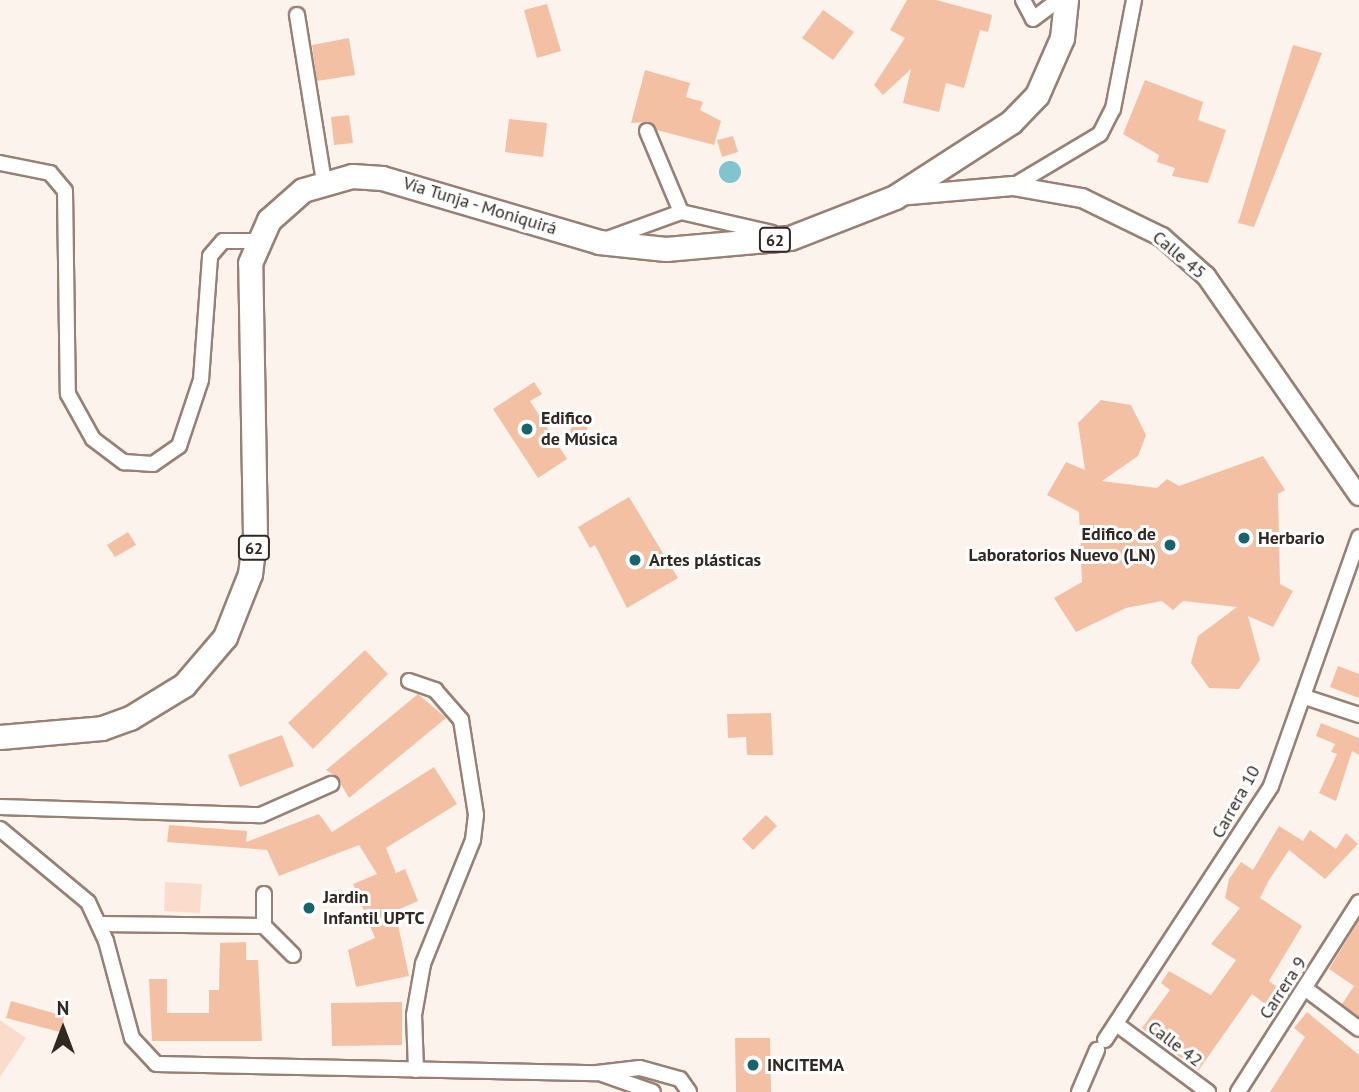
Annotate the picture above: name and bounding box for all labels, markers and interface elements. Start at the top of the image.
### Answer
street label: Vía Tunja - Moniquirá [399,172,561,240]
street label: Calle 45 [1148,226,1210,284]
road number: 62 [758,228,792,252]
place label: Edifico de Música [541,408,618,450]
marker: Edifico de Música [519,421,535,437]
place label: Edifico de Laboratorios Nuevo (LN) [968,524,1156,566]
place label: Herbario [1258,527,1325,549]
marker: Herbario [1236,530,1252,546]
road number: 62 [236,536,272,561]
marker: Edifico de Laboratorios Nuevo (LN) [1162,537,1178,553]
place label: Artes plásticas [649,549,761,571]
marker: Artes plásticas [627,552,643,568]
street label: Carrera 10 [1207,762,1265,842]
place label: Jardin Infantil UPTC [323,887,424,930]
marker: Jardin Infantil UPTC [301,900,317,916]
street label: Carrera 9 [1255,953,1311,1023]
north arrow [28,994,98,1064]
text: N [57,996,69,1020]
street label: Calle 42 [1143,1016,1207,1072]
place label: INCITEMA [767,1054,844,1076]
marker: INCITEMA [745,1057,761,1073]

